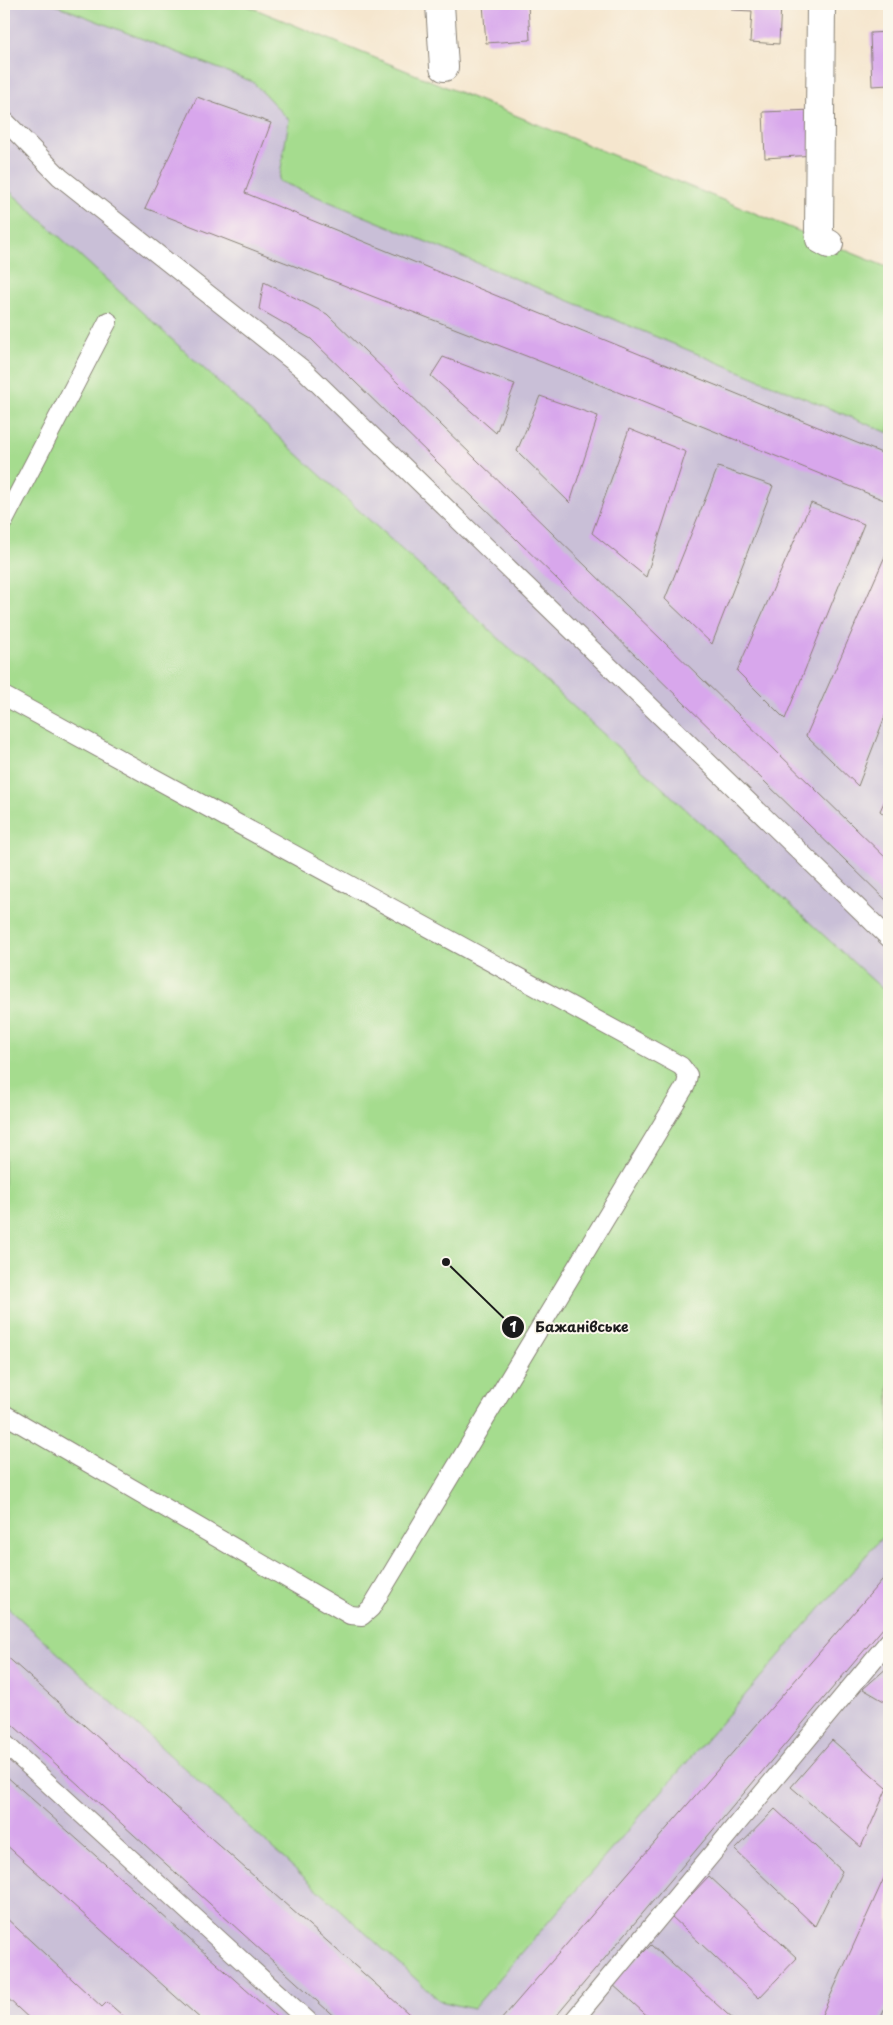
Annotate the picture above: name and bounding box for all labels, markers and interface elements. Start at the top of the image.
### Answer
callout: Бажанівське [500,1312,639,1341]
text: 1 [509,1314,517,1337]
text: Бажанівське [535,1316,629,1337]

